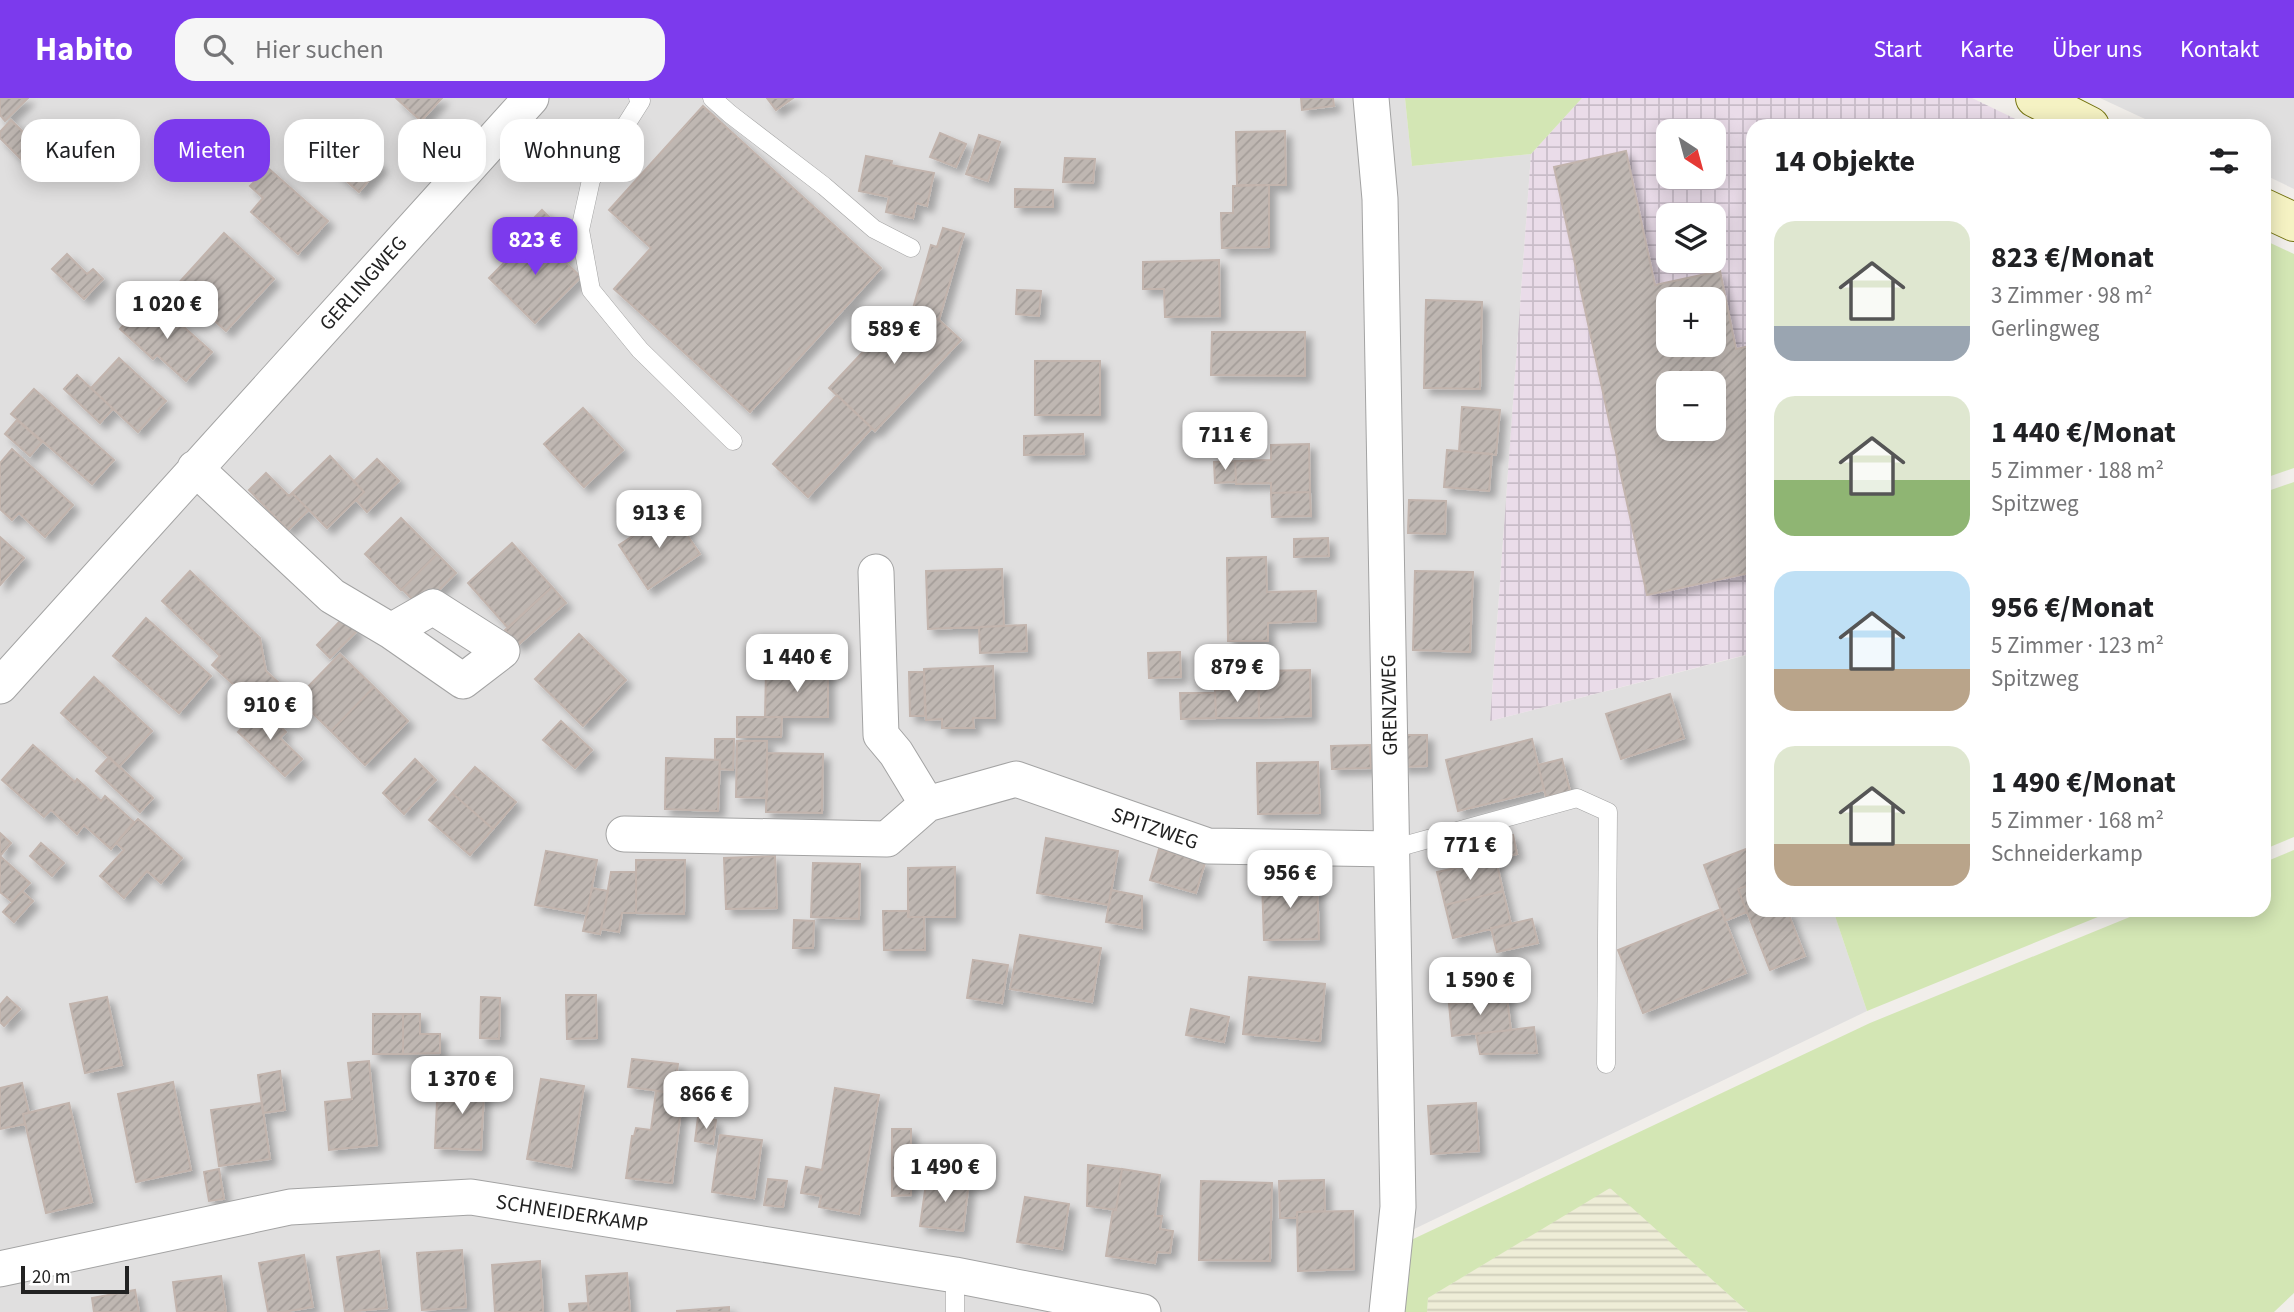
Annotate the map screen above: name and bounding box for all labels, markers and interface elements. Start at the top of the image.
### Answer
search box [175,18,665,81]
text: Habito [35,26,133,73]
icon: search [199,30,237,68]
text: Hier suchen [255,31,384,68]
text: Start [1874,32,1922,67]
text: Karte [1960,32,2014,67]
text: Über uns [2052,32,2142,67]
text: Kontakt [2180,32,2259,67]
chip: Kaufen [21,119,140,182]
chip: Mieten [154,119,270,182]
chip: Filter [284,119,384,182]
chip: Neu [398,119,486,182]
chip: Wohnung [500,119,644,182]
north arrow [1656,119,1726,189]
map controls [1656,119,1726,441]
text: 14 Objekte [1774,140,1915,183]
icon: filters [2205,142,2243,180]
button: layers [1656,203,1726,273]
pin: 823 € [486,218,584,277]
text: 823 € [508,223,562,256]
street label: GERLINGWEG [312,229,414,337]
text: 823 €/Monat [1991,236,2154,279]
icon: home [1830,249,1914,333]
text: 3 Zimmer · 98 m² [1991,279,2153,312]
pin: 1 020 € [102,282,232,341]
text: 1 020 € [132,287,202,320]
button: + [1656,287,1726,357]
pin: 589 € [845,306,943,366]
text: 589 € [867,312,921,345]
text: Gerlingweg [1991,312,2099,345]
button: − [1656,371,1726,441]
text: 1 440 €/Monat [1991,411,2176,454]
pin: 711 € [1176,412,1274,472]
text: 711 € [1198,418,1252,451]
icon: home [1830,424,1914,508]
text: 5 Zimmer · 188 m² [1991,454,2164,487]
text: Spitzweg [1991,487,2078,520]
pin: 913 € [610,490,708,550]
text: 913 € [632,496,686,529]
text: 956 €/Monat [1991,586,2154,629]
icon: home [1830,599,1914,683]
text: 5 Zimmer · 123 m² [1991,629,2164,662]
pin: 1 440 € [732,634,862,694]
text: 1 440 € [762,640,832,673]
pin: 879 € [1188,644,1286,704]
text: 879 € [1210,650,1264,683]
street label: GRENZWEG [1373,654,1405,756]
text: Spitzweg [1991,662,2078,695]
pin: 910 € [221,682,319,742]
text: 910 € [243,688,297,721]
text: 1 490 €/Monat [1991,761,2176,804]
icon: home [1830,774,1914,858]
street label: SPITZWEG [1107,799,1203,857]
text: 5 Zimmer · 168 m² [1991,804,2164,837]
pin: 771 € [1421,822,1519,882]
text: 771 € [1443,828,1497,861]
text: Schneiderkamp [1991,837,2143,870]
pin: 956 € [1241,850,1339,910]
text: 956 € [1263,856,1317,889]
pin: 1 590 € [1415,958,1545,1017]
text: 1 590 € [1445,963,1515,996]
pin: 1 370 € [397,1056,527,1116]
text: 1 370 € [427,1062,497,1095]
pin: 866 € [657,1072,755,1131]
text: 866 € [679,1077,733,1110]
pin: 1 490 € [880,1144,1010,1204]
text: 1 490 € [910,1150,980,1183]
street label: SCHNEIDERKAMP [494,1186,650,1240]
scale bar [21,1263,130,1295]
text: 20 m [32,1264,70,1291]

